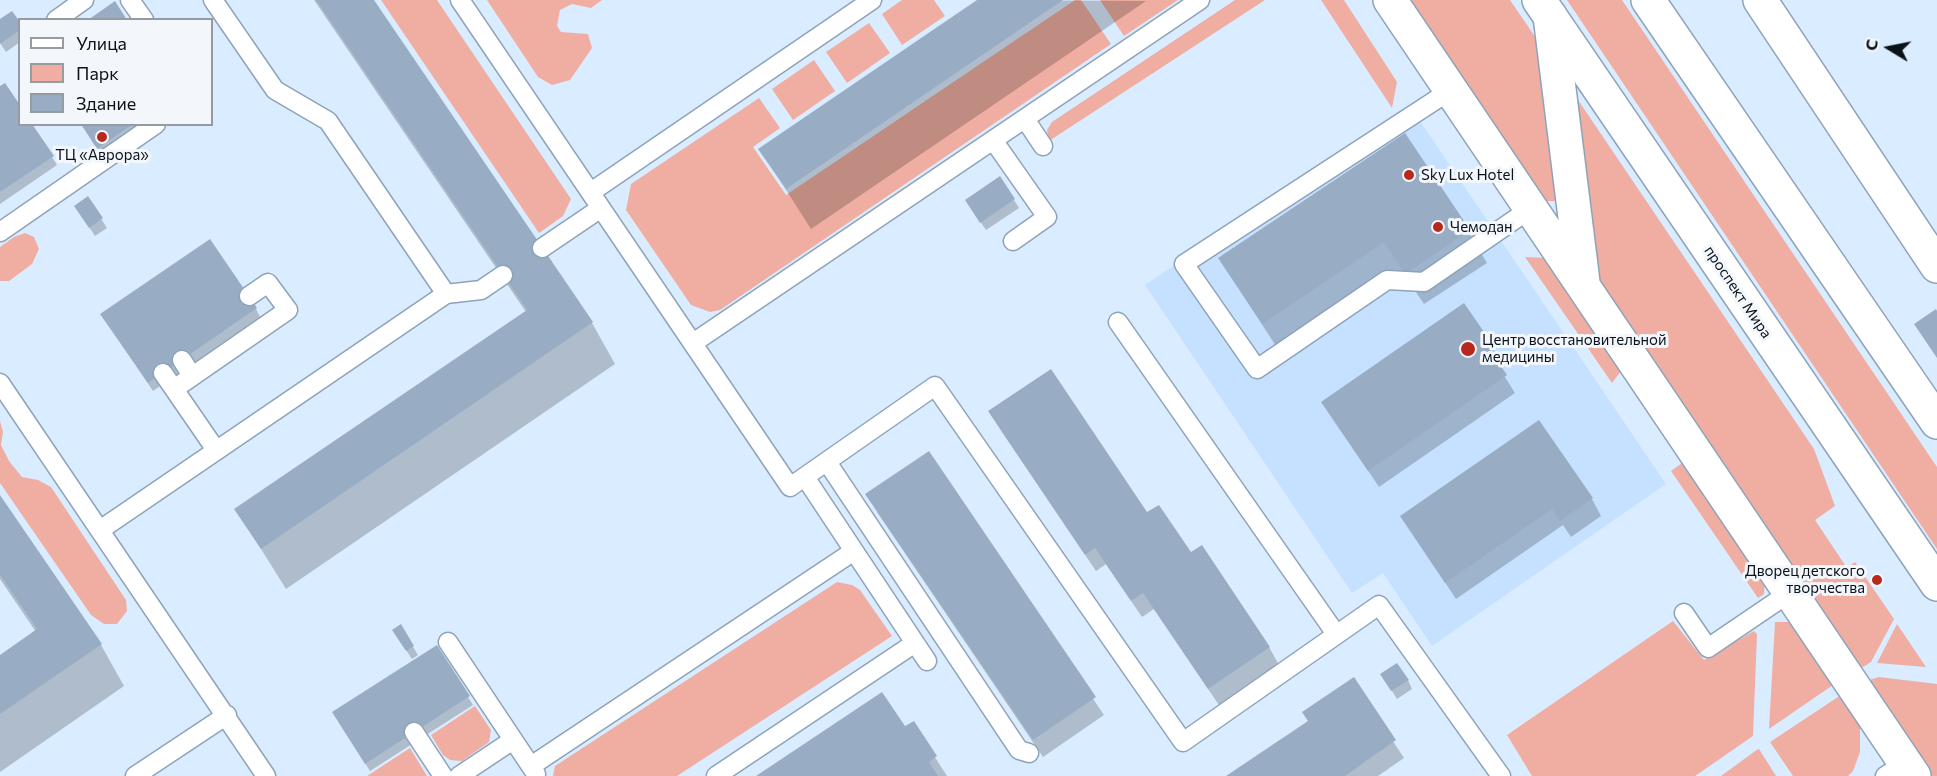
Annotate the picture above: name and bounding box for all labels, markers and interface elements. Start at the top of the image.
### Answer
legend [18,18,213,126]
north arrow [1859,18,1919,78]
text: Улица [76,32,127,54]
text: С [1860,38,1881,52]
text: Парк [76,62,119,84]
text: Здание [76,92,136,114]
marker: ТЦ «Аврора» [95,130,109,144]
place label: ТЦ «Аврора» [55,146,149,164]
place label: Sky Lux Hotel [1421,166,1514,184]
marker: Sky Lux Hotel [1402,168,1416,182]
place label: Чемодан [1450,218,1513,236]
marker: Чемодан [1431,220,1445,234]
street label: проспект Мира [1700,242,1776,342]
place label: Центр восстановительной медицины [1482,331,1667,366]
marker: Центр восстановительной медицины [1459,340,1477,358]
place label: Дворец детского творчества [1745,562,1865,597]
marker: Дворец детского творчества [1870,573,1884,587]

